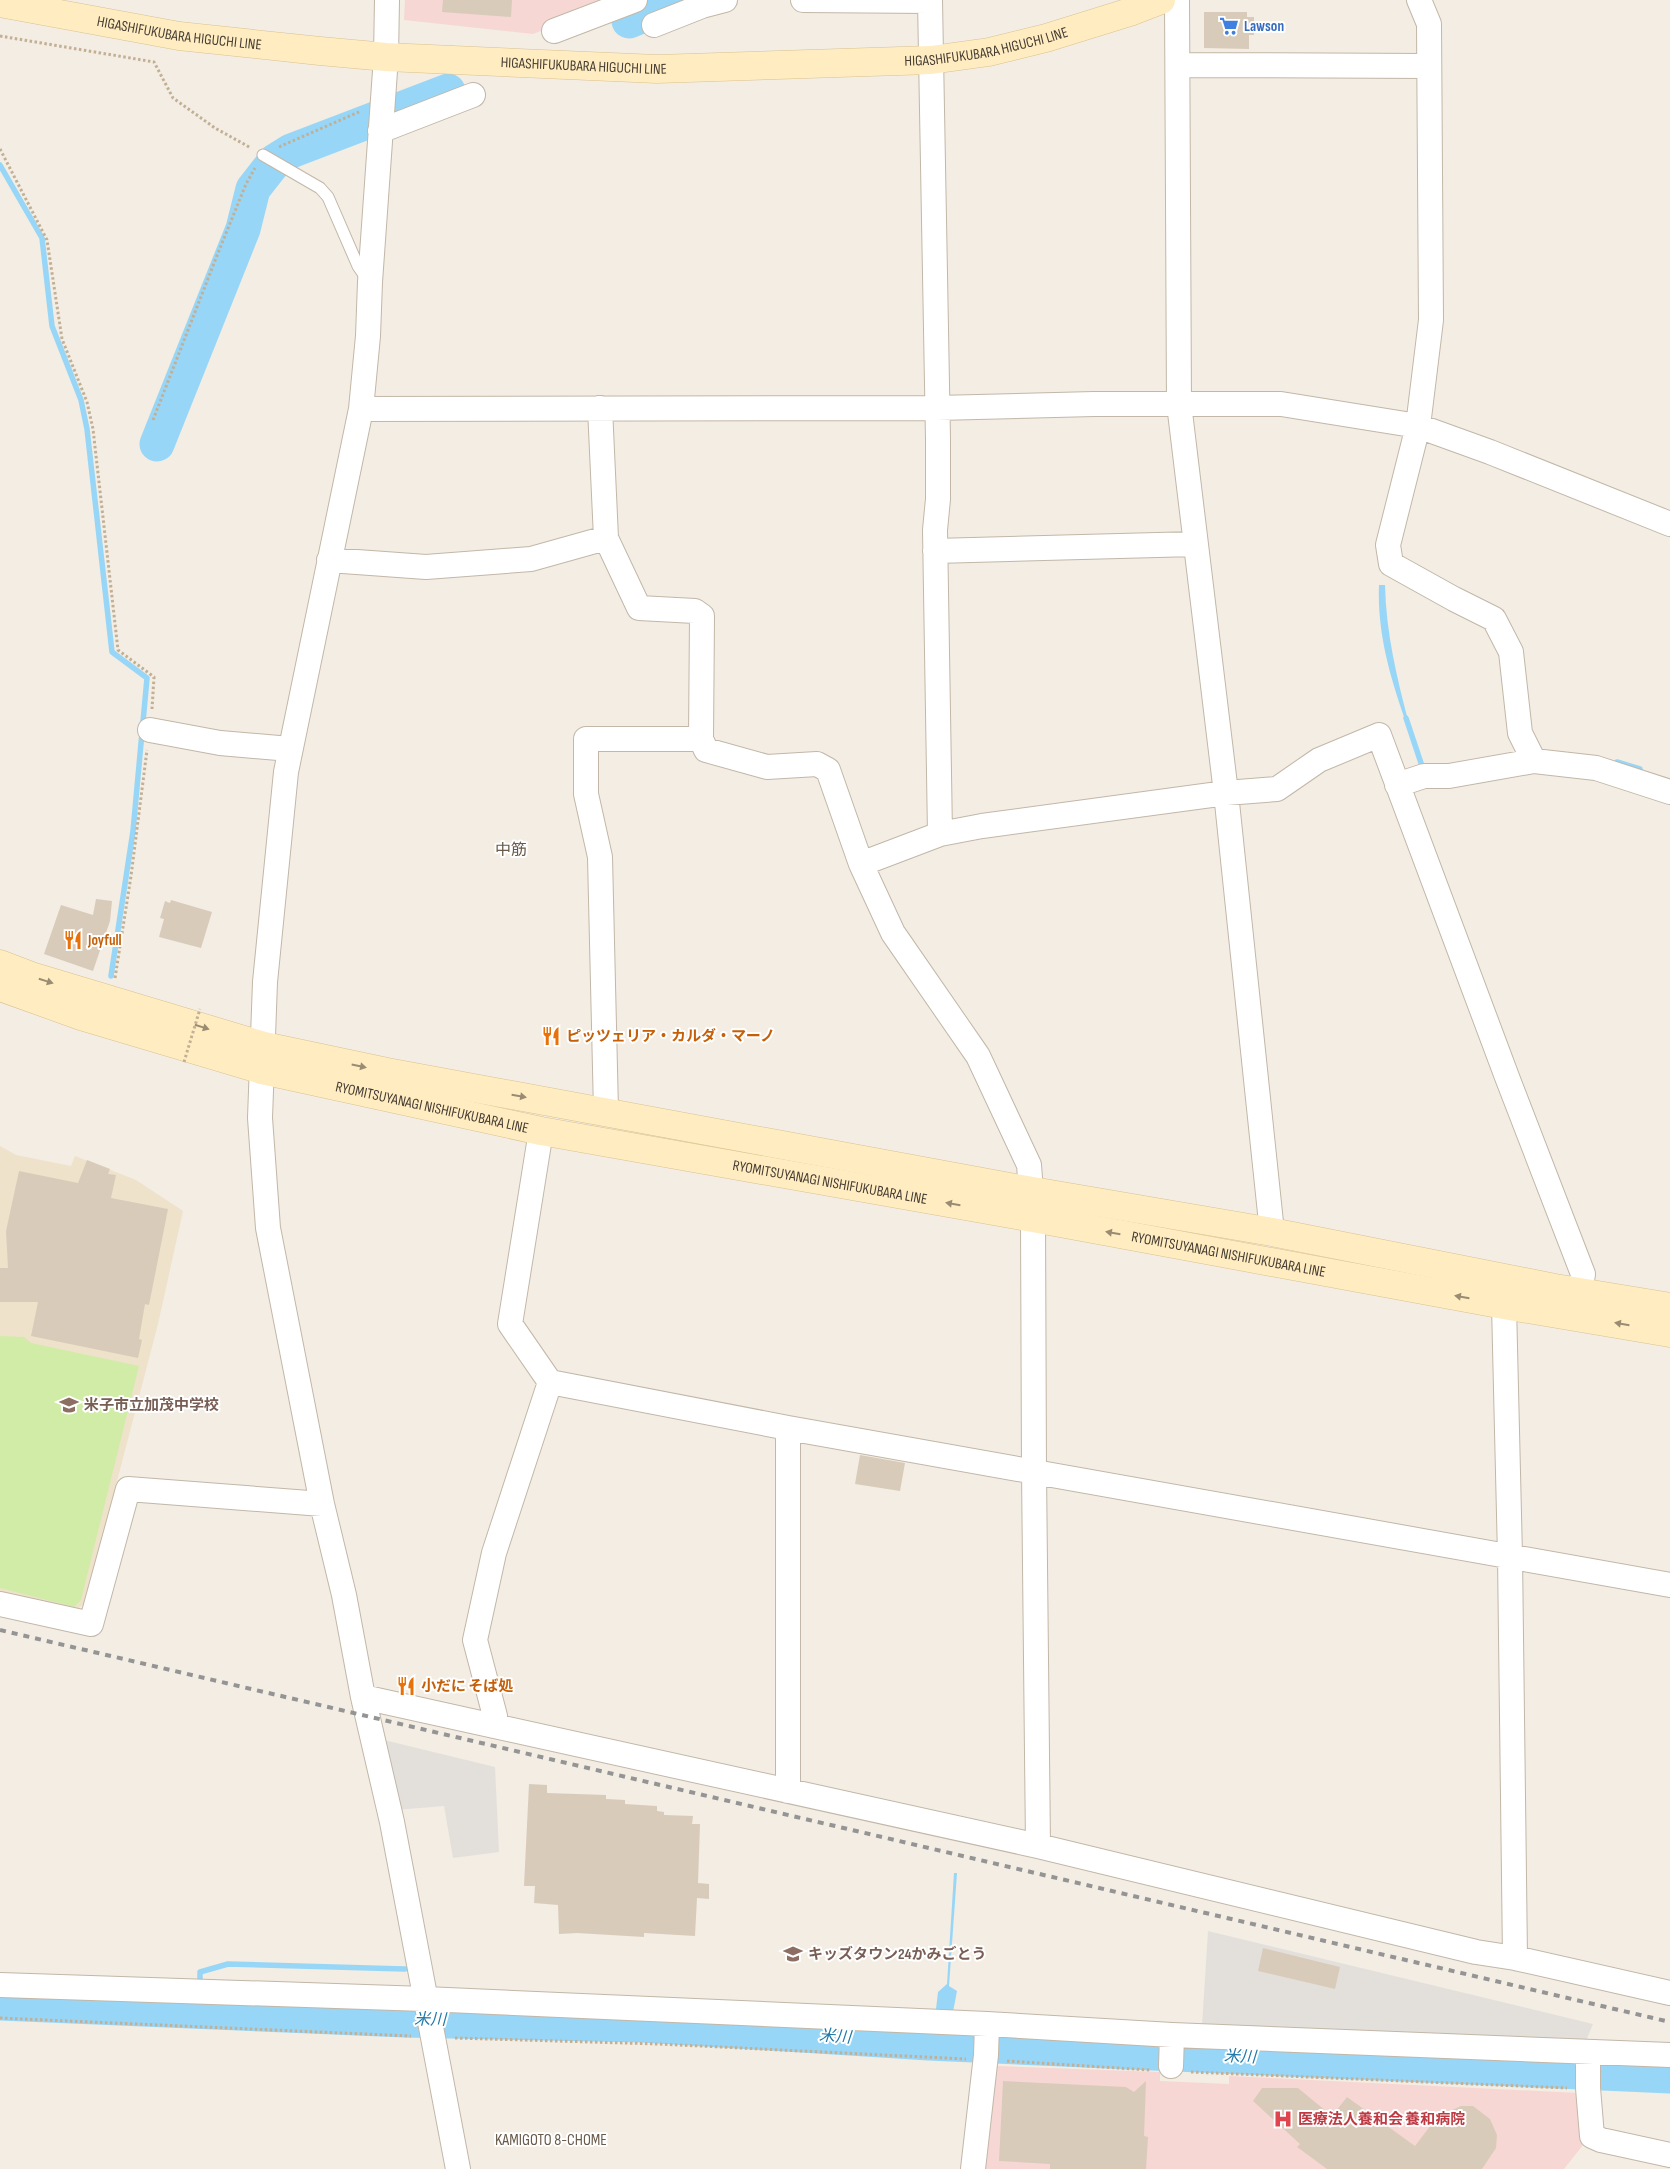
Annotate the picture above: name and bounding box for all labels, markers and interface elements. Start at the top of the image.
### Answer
street label: HIGASHIFUKUBARA HIGUCHI LINE [96,12,263,54]
supermarket icon: Lawson [1218,15,1240,37]
place label: Lawson [1244,17,1284,36]
street label: HIGASHIFUKUBARA HIGUCHI LINE [904,22,1070,70]
street label: HIGASHIFUKUBARA HIGUCHI LINE [500,53,667,79]
district label: 中筋 [495,841,527,860]
restaurant icon: Joyfull [62,929,84,951]
place label: Joyfull [87,931,122,950]
one-way arrow [38,977,53,985]
one-way arrow [194,1023,209,1031]
restaurant icon: ピッツェリア・カルダ・マーノ [540,1025,562,1047]
place label: ピッツェリア・カルダ・マーノ [566,1027,775,1046]
one-way arrow [352,1062,367,1070]
street label: RYOMITSUYANAGI NISHIFUKUBARA LINE [334,1077,530,1138]
one-way arrow [511,1092,527,1100]
street label: RYOMITSUYANAGI NISHIFUKUBARA LINE [731,1156,929,1209]
one-way arrow [944,1199,960,1207]
street label: RYOMITSUYANAGI NISHIFUKUBARA LINE [1130,1227,1327,1281]
one-way arrow [1104,1228,1120,1236]
one-way arrow [1453,1293,1469,1301]
one-way arrow [1614,1320,1630,1328]
school or university icon: 米子市立加茂中学校 [58,1394,80,1416]
place label: 米子市立加茂中学校 [84,1396,219,1415]
restaurant icon: 小だに そば処 [395,1675,417,1697]
place label: 小だに そば処 [421,1677,513,1696]
school or university icon: キッズタウン24かみごとう [782,1943,804,1965]
place label: キッズタウン24かみごとう [808,1945,987,1964]
water label: 米川 [414,2010,448,2030]
water label: 米川 [818,2026,854,2048]
water label: 米川 [1224,2047,1258,2067]
hospital icon: 医療法人養和会 養和病院 [1272,2108,1294,2130]
place label: 医療法人養和会 養和病院 [1298,2110,1465,2129]
district label: KAMIGOTO 8-CHOME [495,2131,607,2150]

